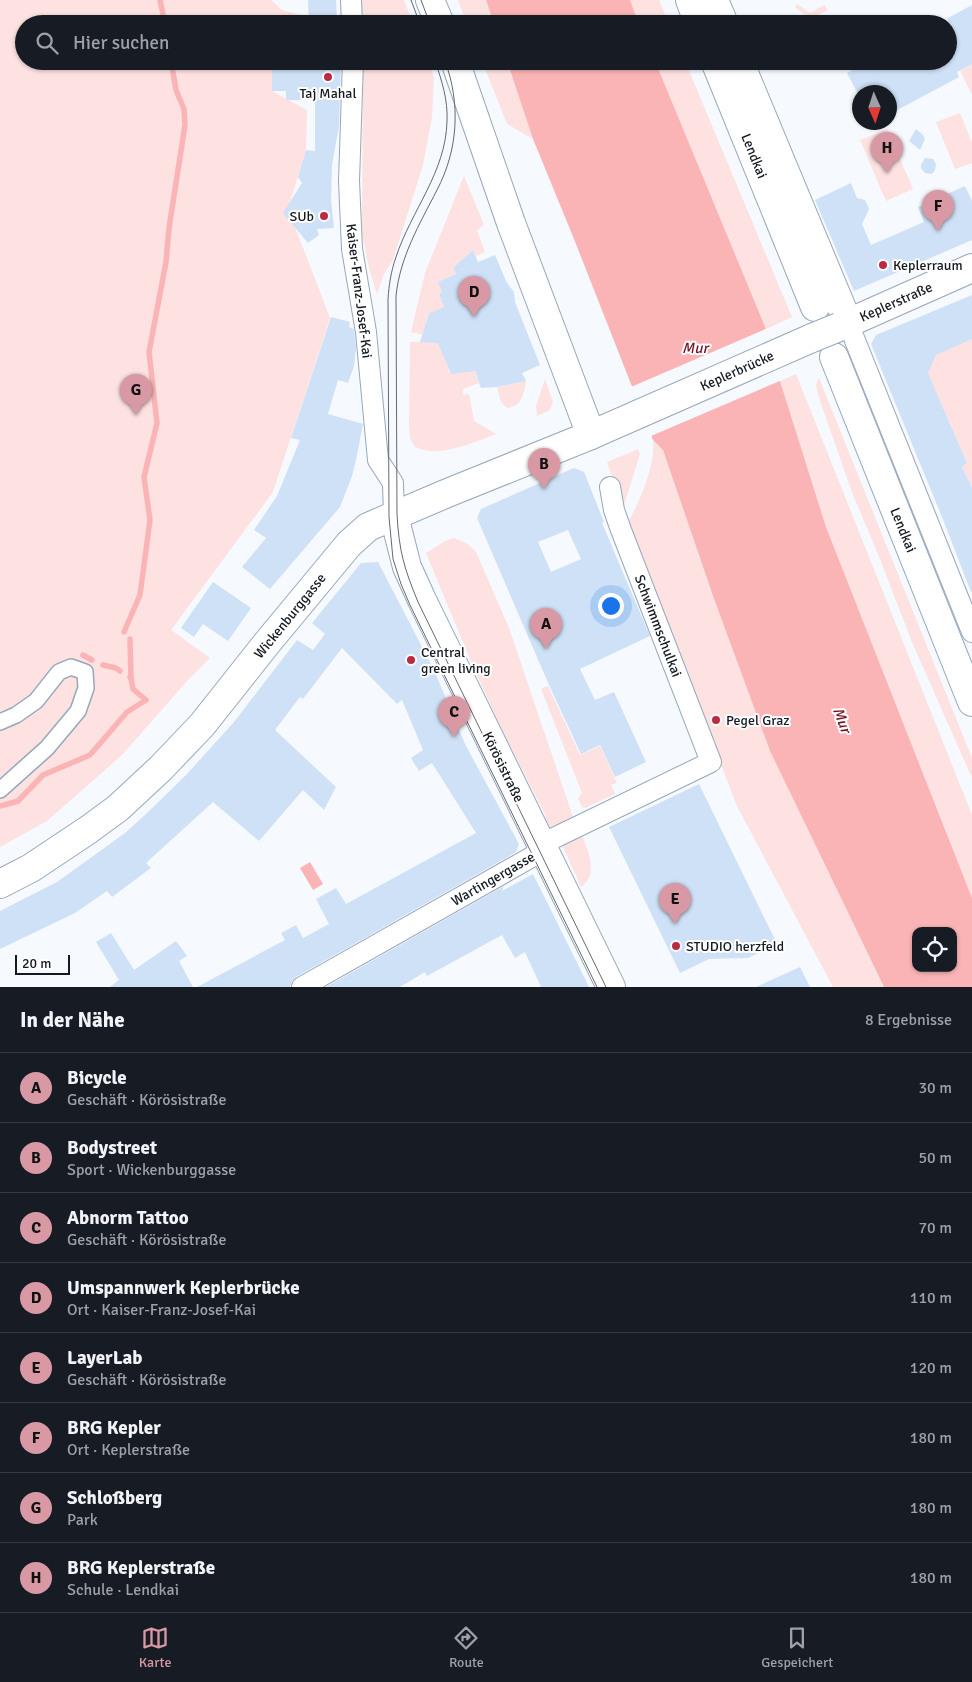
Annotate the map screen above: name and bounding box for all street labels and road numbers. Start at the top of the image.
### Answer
street label: Lendkai [737,131,771,181]
street label: Kaiser-Franz-Josef-Kai [342,223,376,359]
street label: Keplerstraße [857,278,935,326]
street label: Keplerbrücke [697,347,777,395]
street label: Lendkai [886,505,920,555]
street label: Wickenburggasse [250,570,330,662]
street label: Schwimmschulkai [631,572,685,680]
street label: Körösistraße [479,729,527,805]
street label: Wartingergasse [448,848,538,910]

